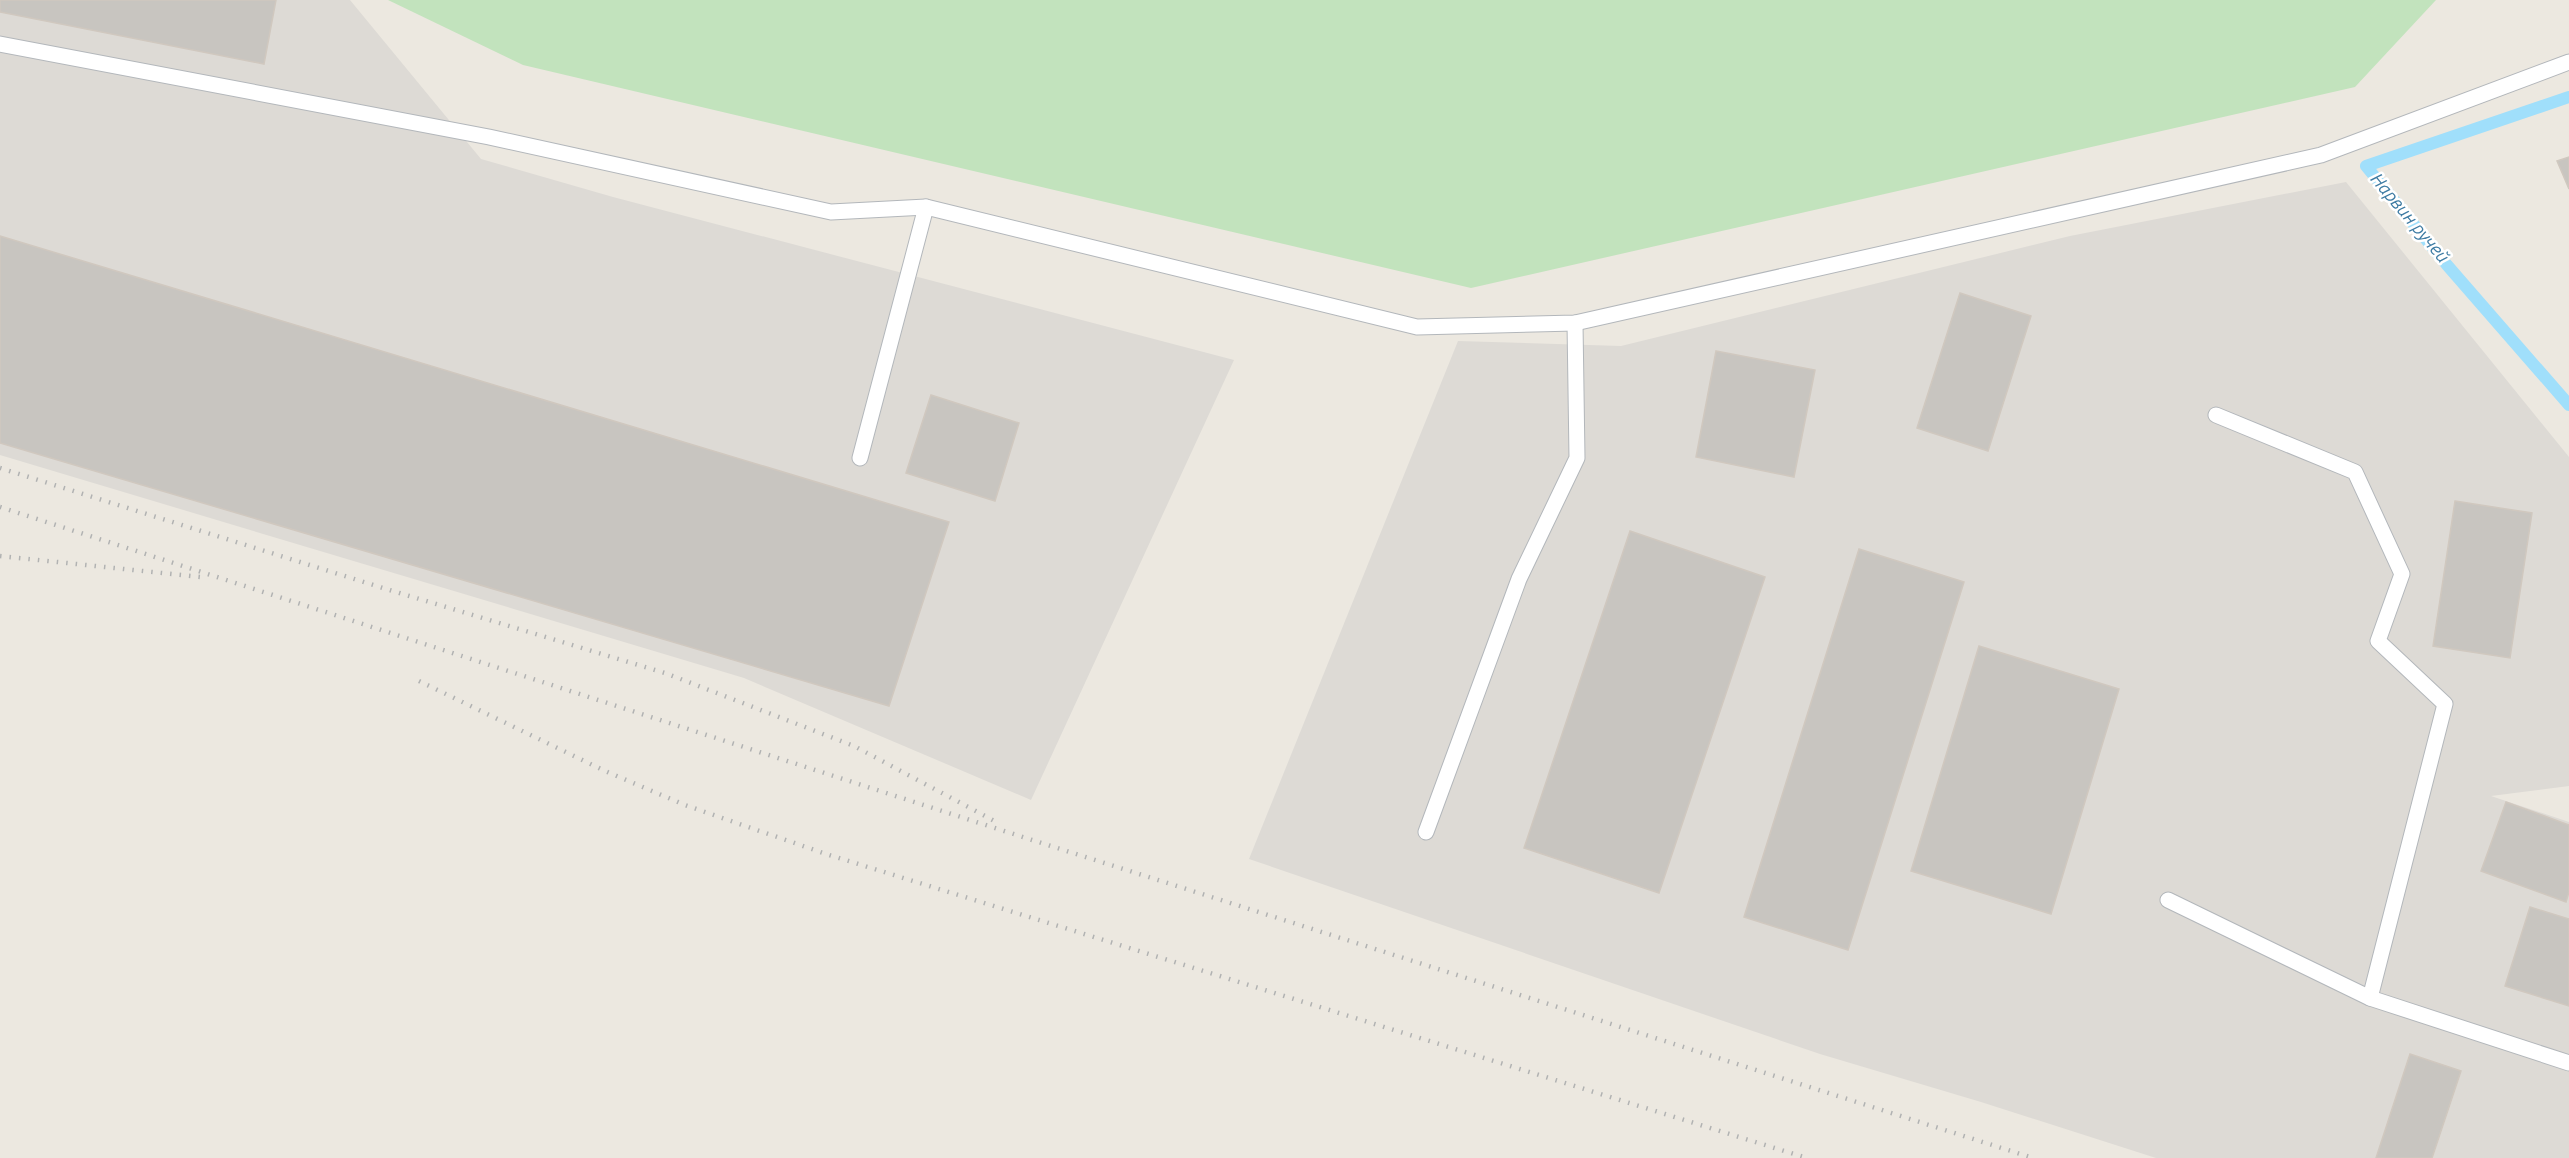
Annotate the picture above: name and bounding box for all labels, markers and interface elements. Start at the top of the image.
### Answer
water label: Нарвин ручей [2368,169,2454,266]

